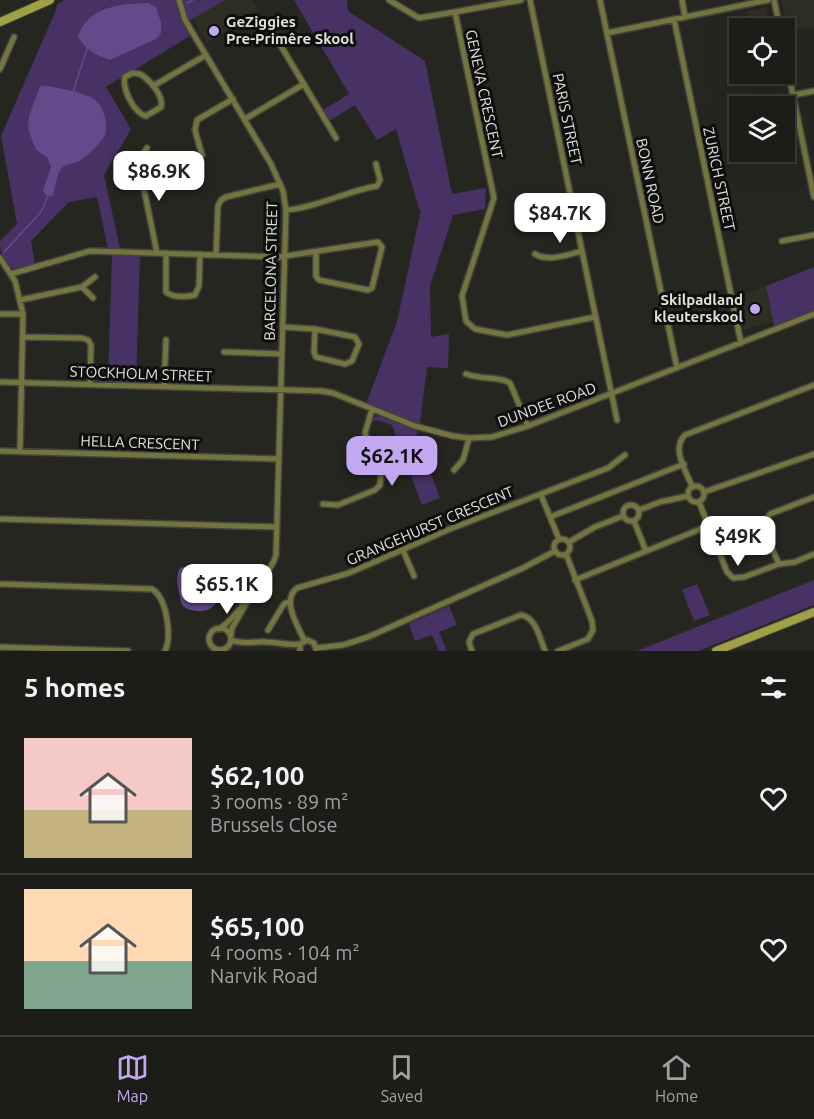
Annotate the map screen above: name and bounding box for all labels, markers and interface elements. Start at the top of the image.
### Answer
place label: GeZiggies Pre-Primêre Skool [226,13,354,47]
map controls [729,18,795,162]
button: locate [729,18,795,84]
marker: GeZiggies Pre-Primêre Skool [207,24,221,38]
street label: GENEVA CRESCENT [463,28,507,160]
street label: PARIS STREET [549,71,586,167]
button: layers [729,96,795,162]
street label: ZURICH STREET [700,125,739,233]
street label: BONN ROAD [633,136,668,225]
pin: $86.9K [110,151,208,202]
text: $86.9K [127,159,191,182]
pin: $84.7K [511,193,609,244]
street label: BARCELONA STREET [261,200,280,341]
text: $84.7K [528,201,592,224]
place label: Skilpadland kleuterskool [654,291,743,325]
marker: Skilpadland kleuterskool [748,302,762,316]
street label: STOCKHOLM STREET [69,363,213,385]
street label: DUNDEE ROAD [495,379,598,430]
street label: HELLA CRESCENT [80,432,201,453]
pin: $62.1K [343,436,441,487]
text: $62.1K [360,444,424,467]
street label: GRANGEHURST CRESCENT [344,482,516,568]
pin: $49K [702,516,774,567]
text: $49K [714,524,762,547]
pin: $65.1K [178,564,276,615]
text: $65.1K [195,572,259,595]
icon: filters [757,671,790,704]
text: 5 homes [24,673,125,702]
text: $62,100 [210,761,304,790]
icon: home [72,762,144,834]
icon: heart [757,782,790,815]
text: 3 rooms · 89 m² [210,790,348,813]
text: Brussels Close [210,813,338,836]
text: $65,100 [210,912,304,941]
icon: home [72,913,144,985]
icon: heart [757,933,790,966]
text: 4 rooms · 104 m² [210,941,360,964]
text: Narvik Road [210,964,318,987]
tab: Map [116,1051,149,1105]
tab: Saved [381,1051,423,1105]
tab: Home [655,1051,698,1105]

